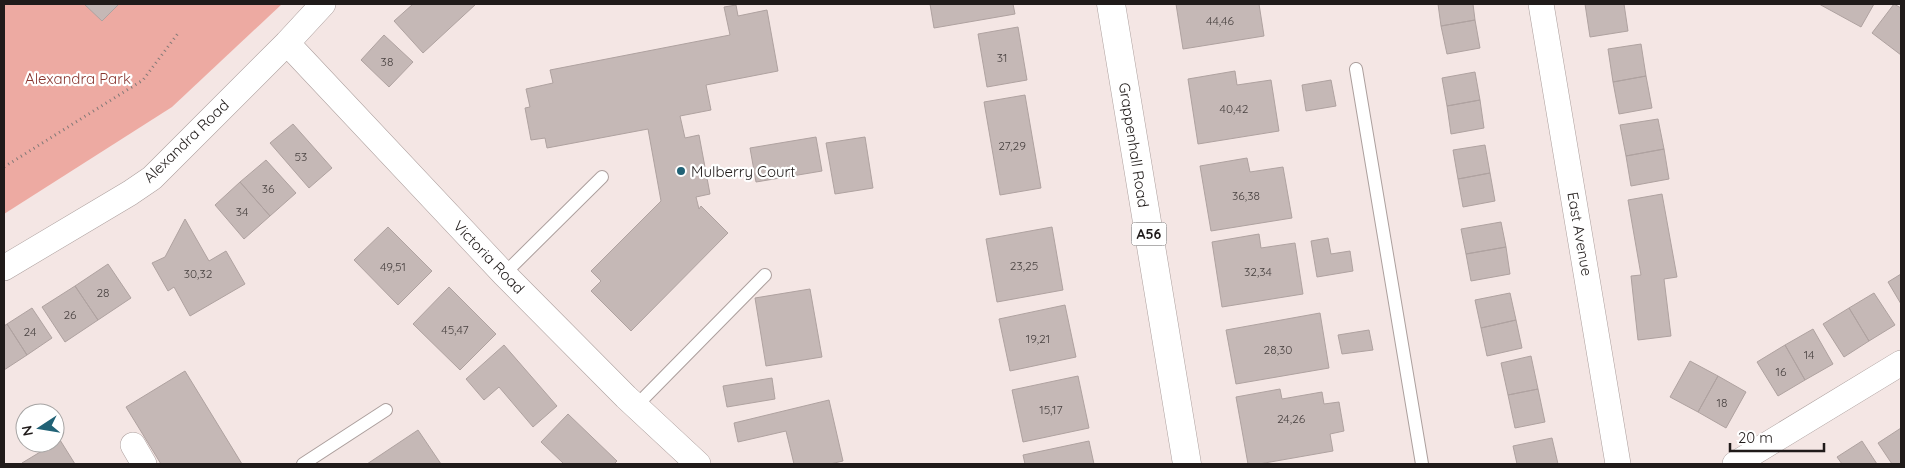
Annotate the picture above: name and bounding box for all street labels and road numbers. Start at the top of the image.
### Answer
street label: Grappenhall Road [1115,81,1153,209]
street label: Alexandra Road [139,95,233,187]
street label: East Avenue [1563,190,1597,278]
street label: Victoria Road [449,216,529,298]
road number: A56 [1132,222,1166,245]

